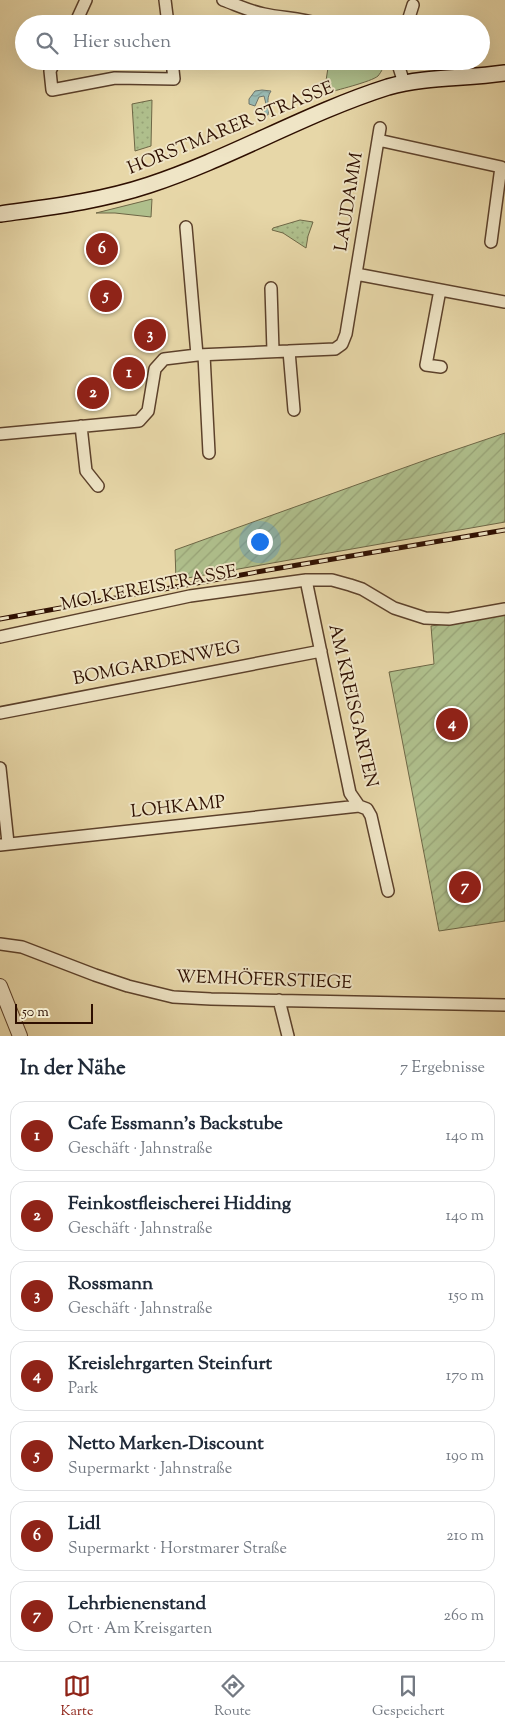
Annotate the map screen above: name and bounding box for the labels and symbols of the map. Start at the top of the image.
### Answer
street label: HORSTMARER STRASSE [124,76,338,182]
street label: LAUDAMM [329,150,371,253]
pin: 6 [86,230,118,268]
pin: 5 [90,277,122,315]
pin: 3 [134,316,166,354]
pin: 1 [113,354,145,392]
pin: 2 [77,374,109,412]
your location [247,529,273,555]
street label: MOLKEREISTRASSE [59,559,239,619]
street label: AM KREISGARTEN [321,622,383,790]
street label: BOMGARDENWEG [71,635,243,693]
pin: 4 [436,705,468,743]
street label: LOHKAMP [130,790,226,826]
pin: 7 [449,868,481,906]
street label: WEMHÖFERSTIEGE [175,965,353,997]
scale bar [15,1001,92,1024]

